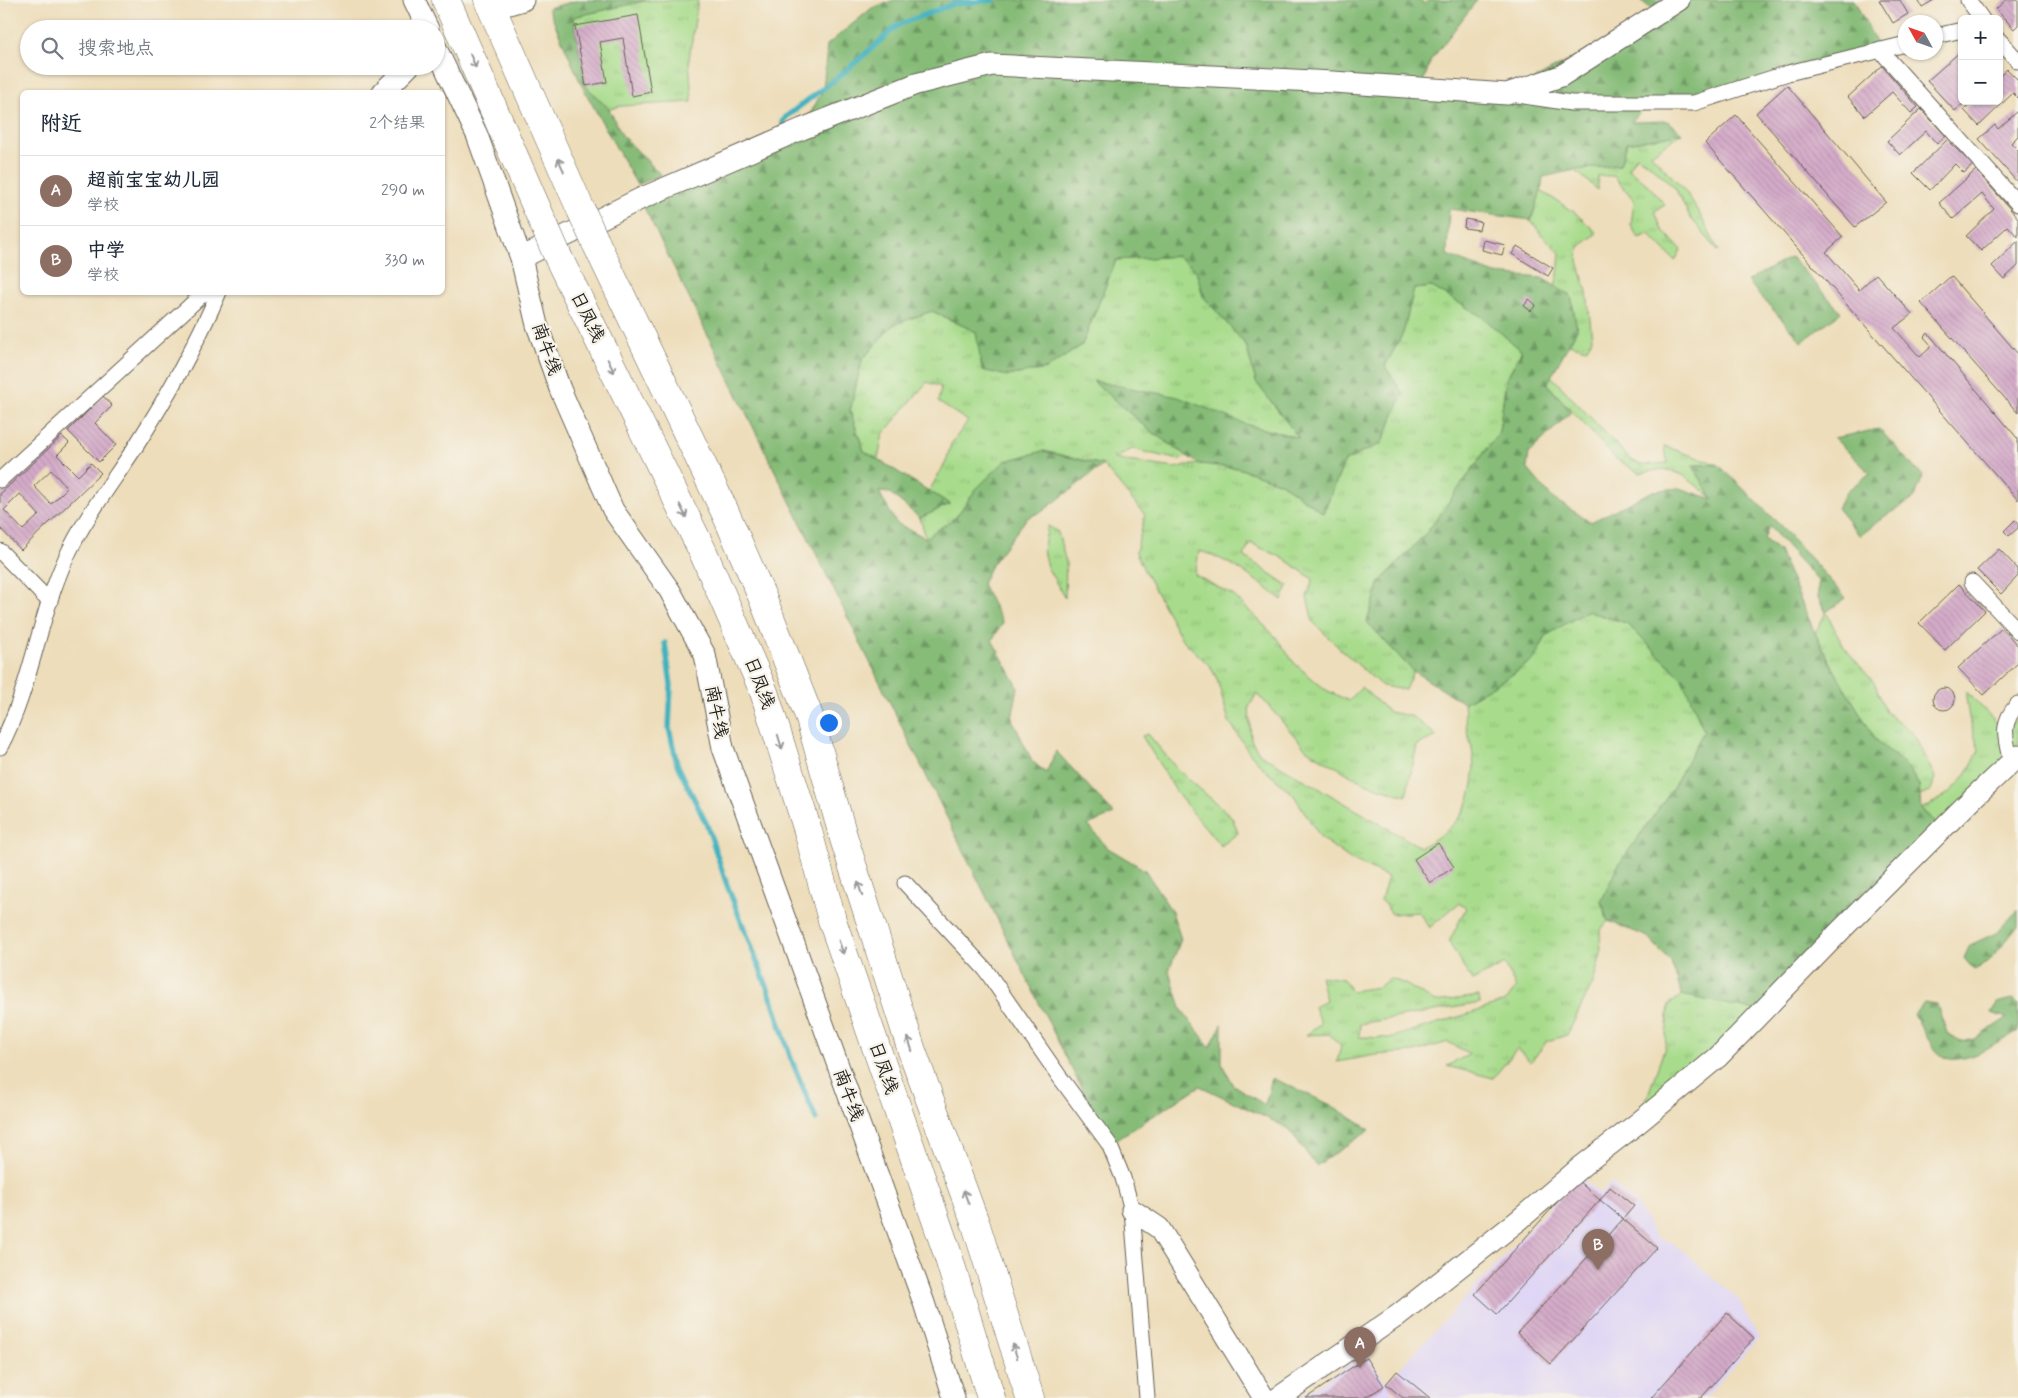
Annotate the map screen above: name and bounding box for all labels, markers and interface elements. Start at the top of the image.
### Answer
north arrow [1898,15,1943,60]
map controls [1958,15,2003,105]
button: + [1958,15,2003,60]
search box [20,20,445,75]
icon: search [38,34,66,62]
text: 搜索地点 [78,36,154,61]
one-way arrow [468,53,478,68]
button: − [1958,60,2003,105]
text: 附近 [40,110,82,138]
text: 2个结果 [369,113,425,134]
one-way arrow [555,158,565,173]
text: 超前宝宝幼儿园 [87,168,220,193]
text: A [51,180,61,201]
text: 290 m [381,180,425,201]
text: 学校 [87,195,119,216]
text: 中学 [87,238,125,263]
text: B [51,250,61,271]
text: 330 m [384,250,425,271]
text: 学校 [87,265,119,286]
street label: 日凤线 [564,287,610,347]
street label: 南牛线 [526,320,566,378]
one-way arrow [607,358,616,373]
one-way arrow [679,503,688,518]
street label: 日凤线 [738,653,780,713]
street label: 南牛线 [699,683,733,741]
your location [816,710,842,736]
one-way arrow [775,733,785,749]
one-way arrow [855,882,864,898]
one-way arrow [837,939,846,955]
one-way arrow [904,1037,914,1053]
street label: 日凤线 [863,1039,903,1097]
street label: 南牛线 [827,1066,869,1124]
one-way arrow [961,1190,970,1205]
pin: B [1582,1229,1614,1270]
pin: A [1344,1327,1376,1368]
one-way arrow [1010,1344,1020,1360]

